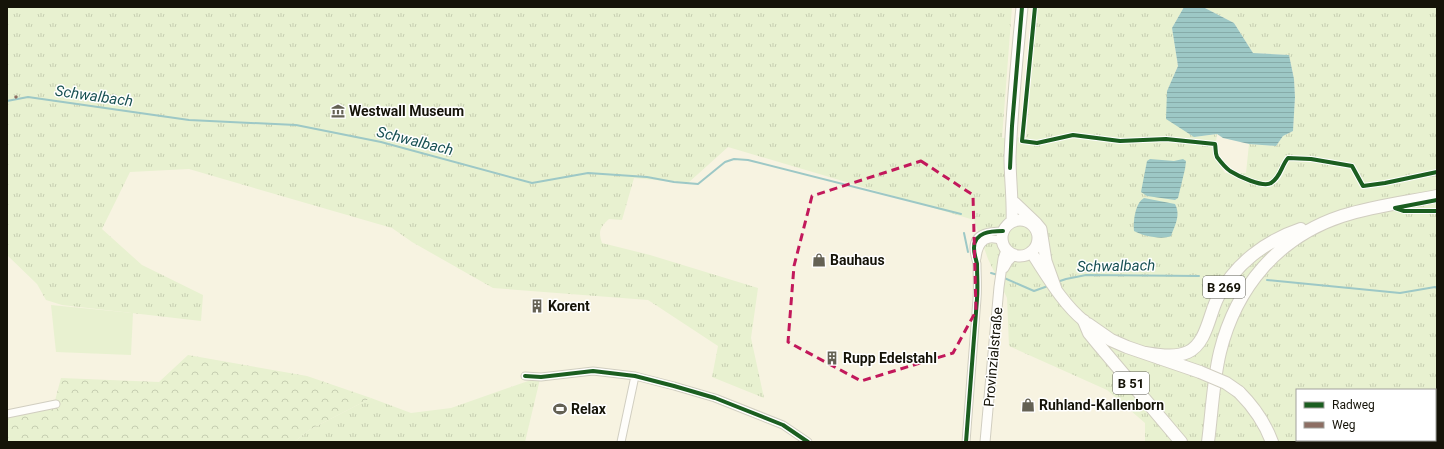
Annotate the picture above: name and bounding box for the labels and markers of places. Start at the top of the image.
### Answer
museum icon: Westwall Museum [330,103,346,119]
place label: Westwall Museum [349,103,464,119]
shop icon: Bauhaus [811,252,827,268]
place label: Bauhaus [830,252,885,268]
building icon: Korent [529,298,545,314]
place label: Korent [548,298,590,314]
building icon: Rupp Edelstahl [824,350,840,366]
place label: Rupp Edelstahl [843,350,937,366]
shop icon: Ruhland-Kallenborn [1020,397,1036,413]
place label: Ruhland-Kallenborn [1039,397,1164,413]
sports icon: Relax [552,401,568,417]
place label: Relax [571,401,607,417]

